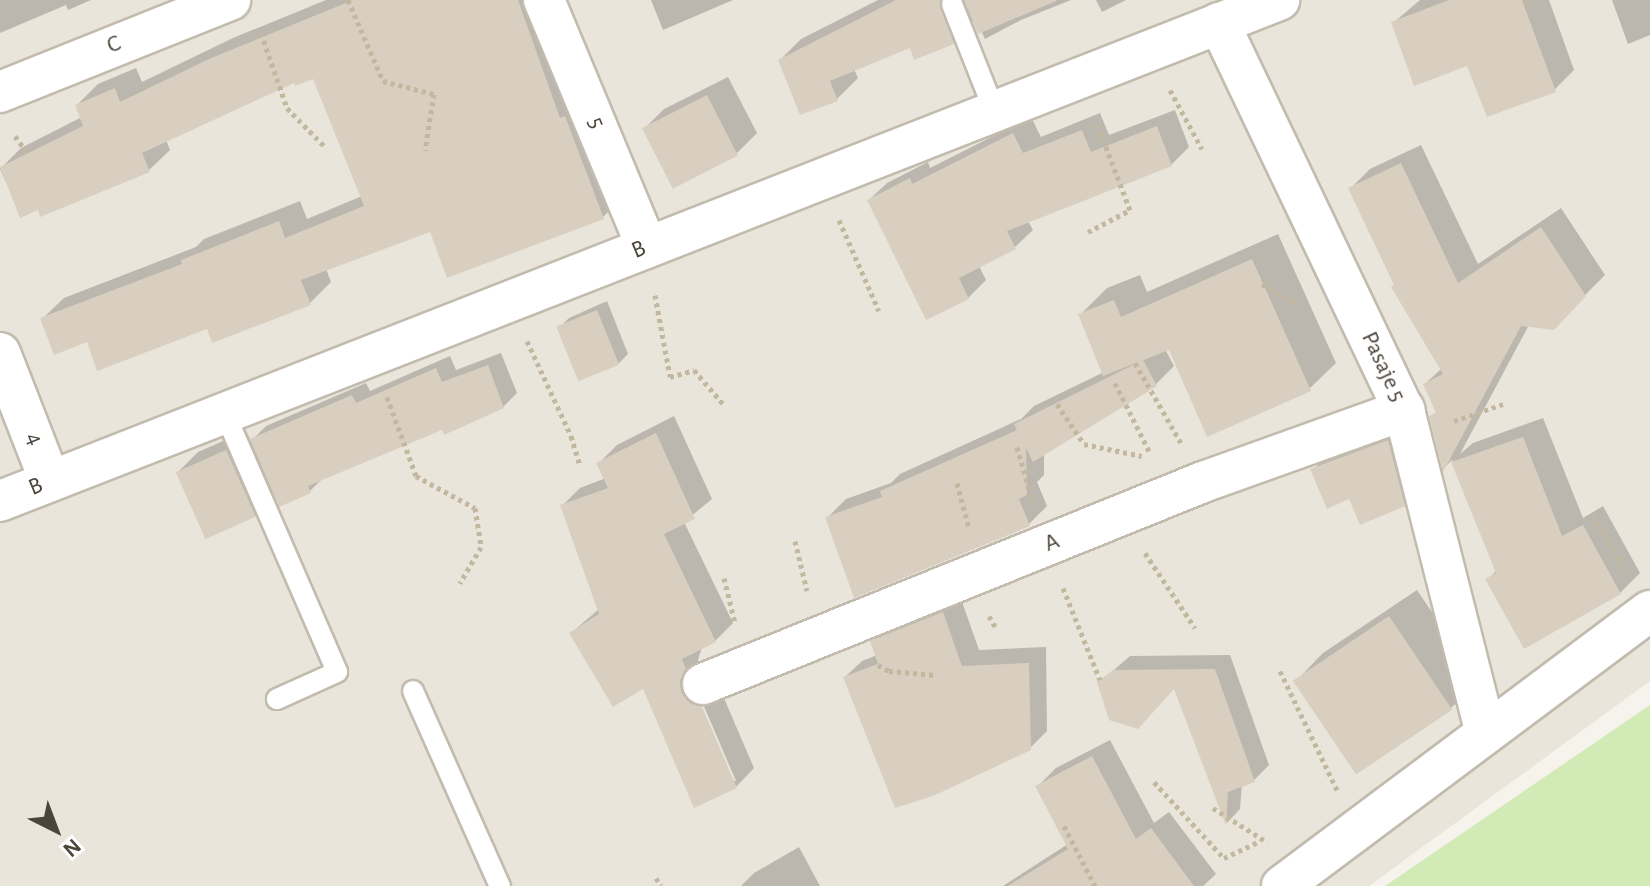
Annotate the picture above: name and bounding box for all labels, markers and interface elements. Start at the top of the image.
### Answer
street label: C [103,29,125,61]
street label: 5 [581,113,611,133]
street label: B [628,234,650,266]
street label: Pasaje 5 [1354,327,1412,407]
street label: 4 [18,428,50,450]
street label: B [25,471,47,503]
street label: A [1040,527,1064,559]
north arrow [16,790,96,870]
text: N [59,835,85,861]

